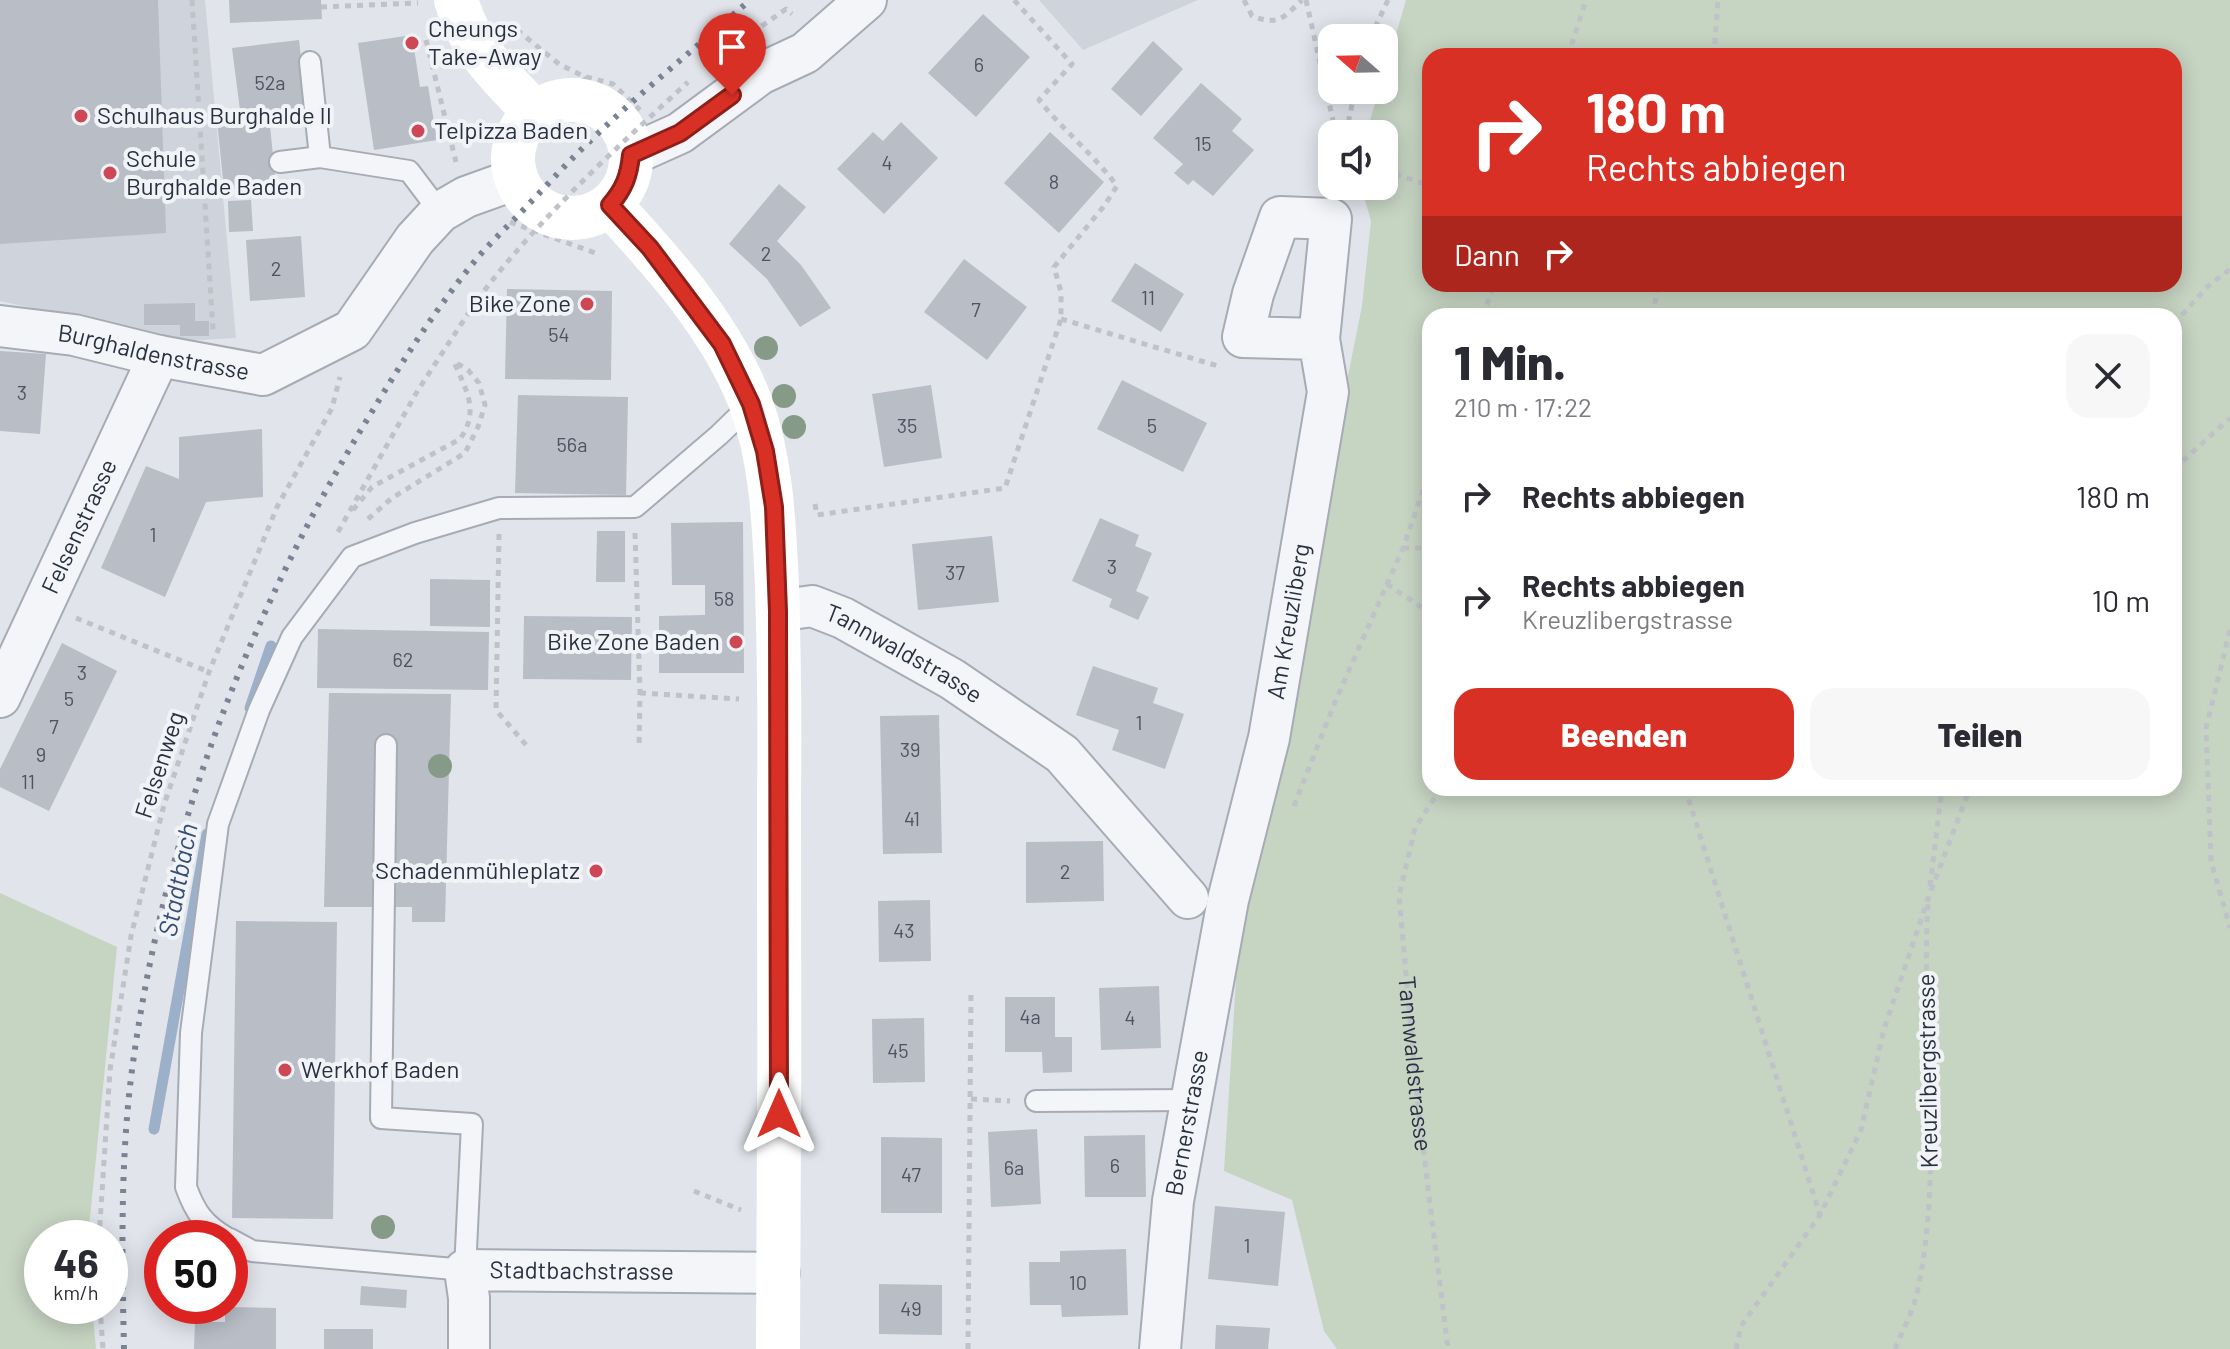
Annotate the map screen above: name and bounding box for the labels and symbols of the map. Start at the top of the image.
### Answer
place label: Cheungs Take-Away [428,13,542,70]
pin [698,13,766,95]
north arrow [1318,24,1398,104]
marker: Cheungs Take-Away [403,34,421,52]
house number: 6 [974,52,984,76]
house number: 52a [254,70,286,94]
place label: Schulhaus Burghalde II [97,100,332,129]
marker: Schulhaus Burghalde II [72,107,90,125]
place label: Telpizza Baden [434,115,588,144]
marker: Telpizza Baden [409,122,427,140]
house number: 15 [1194,131,1212,155]
place label: Schule Burghalde Baden [126,143,302,200]
house number: 4 [881,150,893,174]
marker: Schule Burghalde Baden [101,164,119,182]
house number: 8 [1049,169,1059,193]
house number: 2 [761,241,771,265]
house number: 2 [271,256,281,280]
house number: 11 [1141,285,1155,309]
place label: Bike Zone [469,288,571,317]
marker: Bike Zone [578,295,596,313]
house number: 7 [971,297,981,321]
street label: Burghaldenstrasse [56,317,252,385]
house number: 54 [548,322,570,346]
house number: 3 [17,380,27,404]
house number: 35 [897,413,917,437]
house number: 5 [1147,413,1157,437]
house number: 56a [557,432,587,456]
street label: Felsenstrasse [34,454,122,598]
house number: 1 [150,522,157,546]
street label: Am Kreuzliberg [1260,541,1315,701]
house number: 3 [1107,554,1117,578]
house number: 37 [945,560,965,584]
house number: 58 [714,586,734,610]
street label: Tannwaldstrasse [822,597,989,709]
place label: Bike Zone Baden [547,626,720,655]
marker: Bike Zone Baden [727,633,745,651]
house number: 62 [392,647,414,671]
house number: 3 [77,660,87,684]
house number: 5 [64,686,74,710]
street label: Felsenweg [128,707,189,822]
house number: 1 [1136,710,1143,734]
house number: 7 [49,714,59,738]
house number: 39 [900,737,920,761]
house number: 9 [36,742,46,766]
house number: 11 [21,769,35,793]
house number: 41 [904,806,920,830]
water label: Stadtbach [150,820,203,939]
place label: Schadenmühleplatz [375,855,580,884]
house number: 2 [1060,859,1070,883]
marker: Schadenmühleplatz [587,862,605,880]
house number: 43 [893,918,915,942]
street label: Kreuzlibergstrasse [1910,973,1943,1169]
street label: Tannwaldstrasse [1393,975,1439,1153]
house number: 4a [1019,1004,1041,1028]
house number: 4 [1124,1005,1136,1029]
house number: 45 [887,1038,909,1062]
street label: Bernerstrasse [1158,1047,1213,1198]
place label: Werkhof Baden [301,1054,460,1083]
marker: Werkhof Baden [276,1061,294,1079]
position arrow [737,1072,821,1156]
house number: 6 [1110,1153,1120,1177]
house number: 6a [1004,1155,1024,1179]
house number: 47 [901,1162,921,1186]
speed limit sign: 50 [144,1220,248,1324]
house number: 1 [1244,1233,1251,1257]
street label: Stadtbachstrasse [489,1254,674,1285]
house number: 10 [1069,1270,1087,1294]
house number: 49 [900,1296,922,1320]

